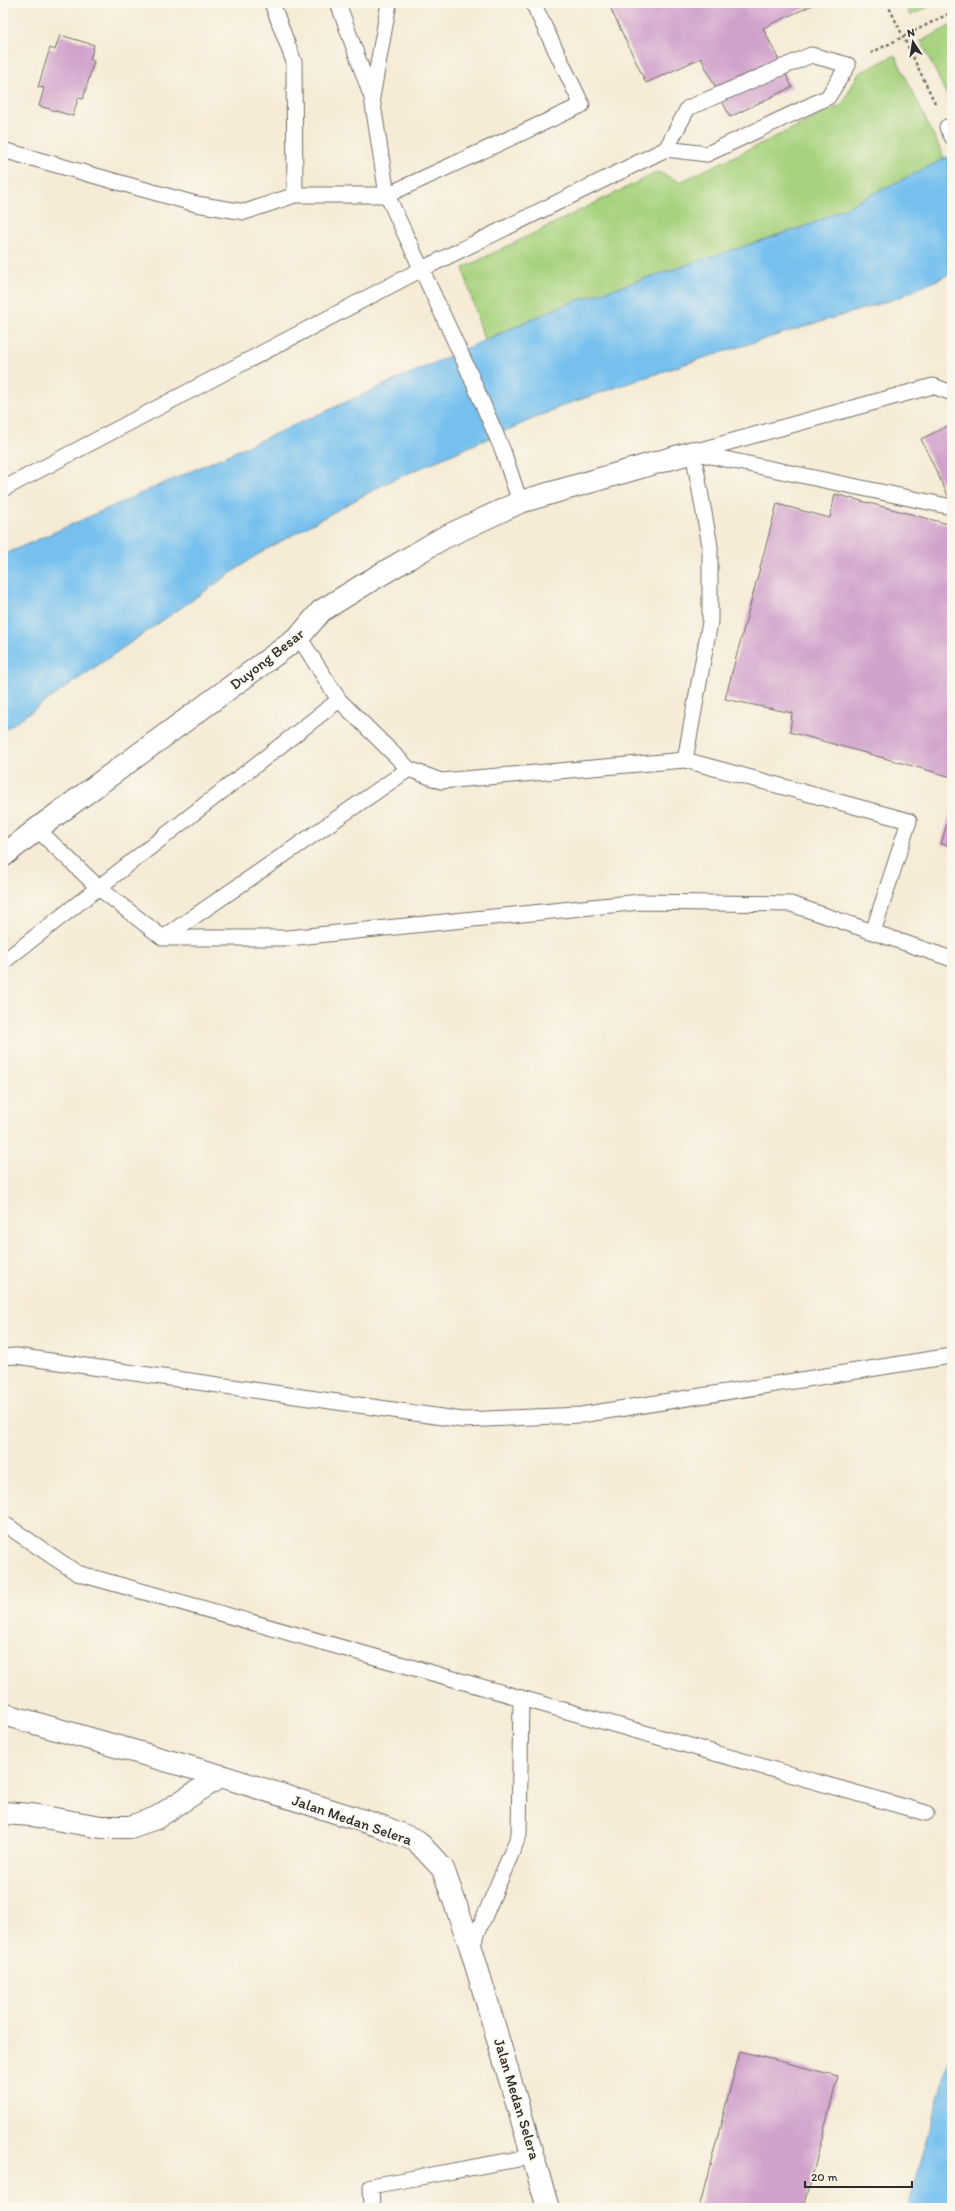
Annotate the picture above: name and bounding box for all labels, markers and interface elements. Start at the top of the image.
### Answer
north arrow [893,22,933,62]
text: N [906,26,916,40]
street label: Duyong Besar [226,624,308,693]
street label: Jalan Medan Selera [290,1791,415,1849]
street label: Jalan Medan Selera [490,2036,544,2162]
scale bar [805,2163,912,2189]
text: 20 m [811,2170,838,2184]

